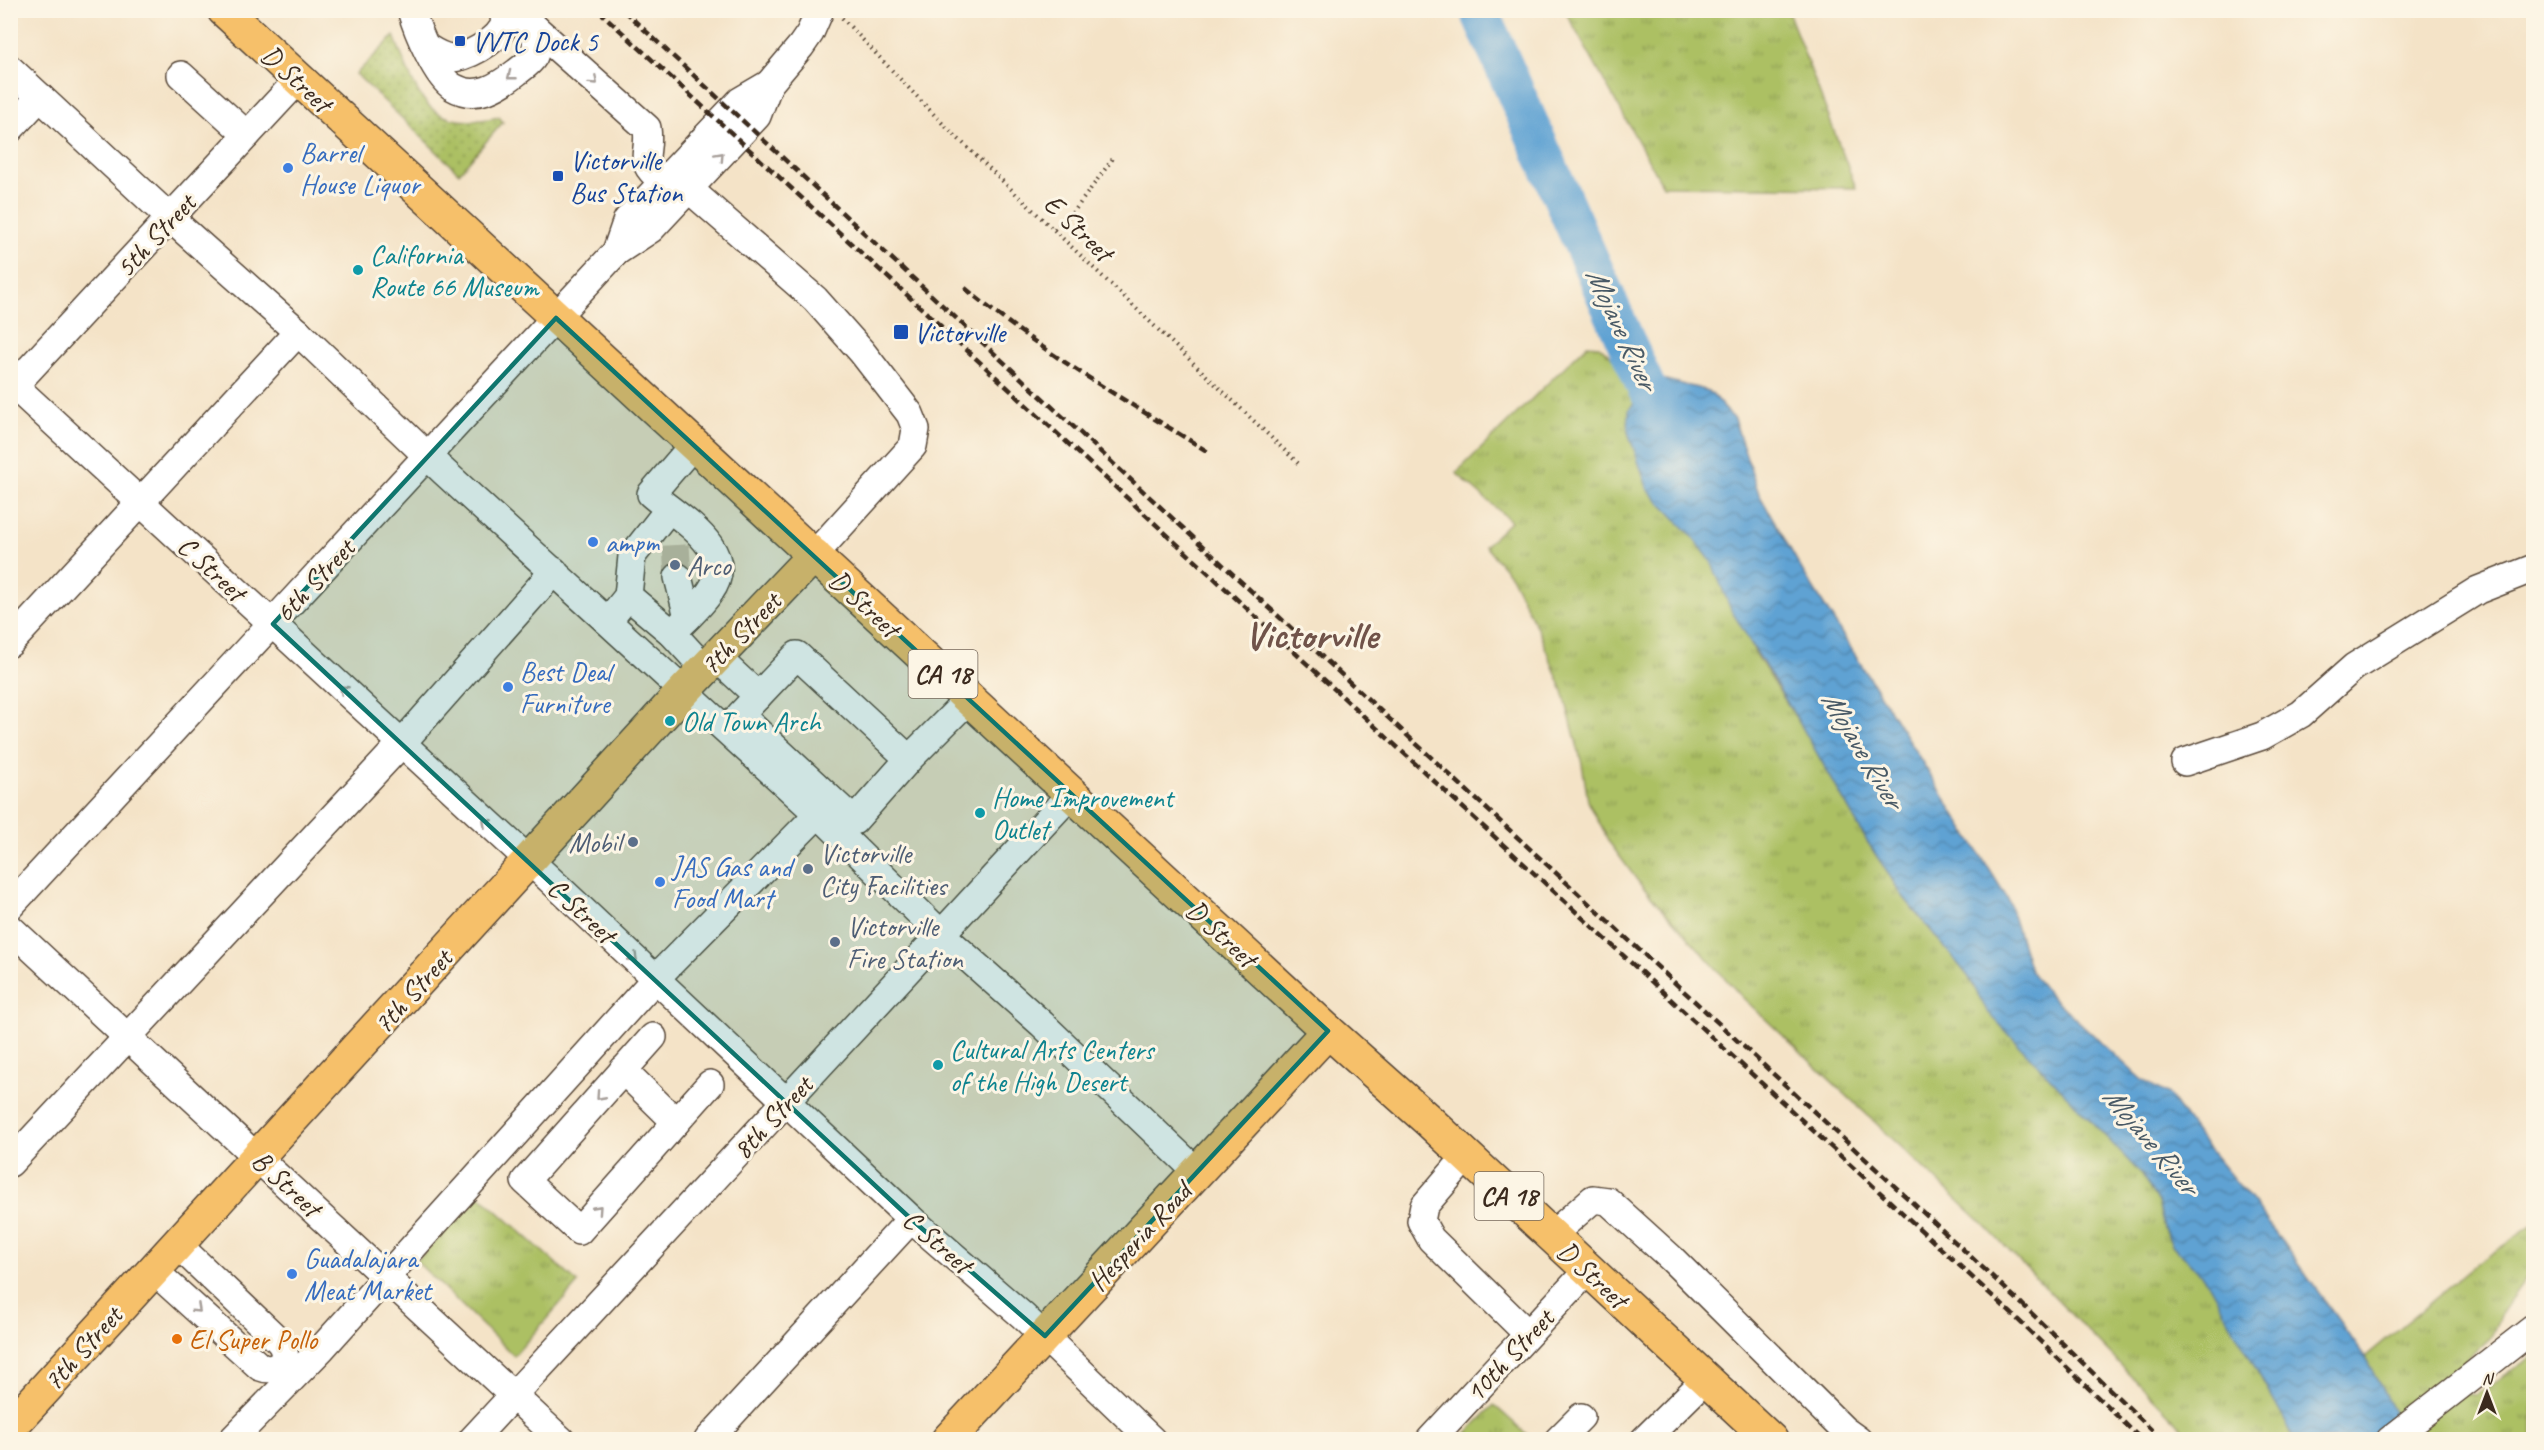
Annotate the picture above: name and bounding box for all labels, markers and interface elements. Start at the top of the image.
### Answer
place label: VVTC Dock 5 [472,24,599,59]
marker: VVTC Dock 5 [453,34,467,48]
street label: D Street [254,37,342,122]
one-way arrow [507,69,518,80]
one-way arrow [588,74,598,85]
place label: Barrel House Liquor [300,135,421,202]
place label: Victorville Bus Station [570,143,684,210]
one-way arrow [712,152,723,163]
marker: Barrel House Liquor [281,161,295,175]
marker: Victorville Bus Station [551,169,565,183]
street label: 5th Street [108,184,205,284]
street label: E Street [1037,186,1123,271]
place label: California Route 66 Museum [370,237,540,304]
water label: Mojave River [1577,261,1669,399]
marker: California Route 66 Museum [351,263,365,277]
place label: Victorville [914,315,1007,350]
marker: Victorville [892,323,910,341]
place label: ampm [605,525,661,560]
street label: C Street [170,528,256,611]
street label: 6th Street [267,529,364,629]
marker: ampm [586,535,600,549]
place label: Arco [687,548,733,583]
marker: Arco [668,558,682,572]
street label: D Street [822,562,910,647]
street label: 7th Street [692,583,790,682]
district label: Victorville [1245,610,1381,660]
road number: CA 18 [908,650,978,698]
place label: Best Deal Furniture [520,654,616,721]
marker: Best Deal Furniture [501,680,515,694]
water label: Mojave River [1813,684,1915,819]
one-way arrow [340,685,350,696]
place label: Old Town Arch [682,704,823,739]
marker: Old Town Arch [663,714,677,728]
place label: Home Improvement Outlet [992,780,1176,847]
marker: Home Improvement Outlet [973,806,987,820]
one-way arrow [483,818,494,829]
place label: Mobil [569,825,626,860]
marker: Mobil [626,835,640,849]
place label: Victorville City Facilities [820,836,949,903]
place label: JAS Gas and Food Mart [670,849,796,916]
marker: Victorville City Facilities [801,862,815,876]
street label: C Street [540,870,626,953]
marker: JAS Gas and Food Mart [653,875,667,889]
street label: D Street [1179,892,1267,977]
place label: Victorville Fire Station [847,909,964,976]
marker: Victorville Fire Station [828,935,842,949]
street label: 7th Street [365,940,461,1041]
one-way arrow [627,951,637,962]
place label: Cultural Arts Centers of the High Desert [950,1032,1156,1099]
marker: Cultural Arts Centers of the High Desert [931,1058,945,1072]
street label: 8th Street [725,1066,822,1166]
water label: Mojave River [2095,1078,2210,1206]
one-way arrow [596,1089,607,1100]
street label: B Street [245,1143,331,1227]
street label: Hesperia Road [1080,1172,1201,1298]
road number: CA 18 [1474,1172,1544,1220]
street label: C Street [896,1202,982,1283]
one-way arrow [591,1206,602,1216]
street label: D Street [1550,1233,1638,1318]
place label: Guadalajara Meat Market [304,1241,434,1308]
marker: Guadalajara Meat Market [285,1267,299,1281]
street label: 7th Street [35,1297,131,1398]
street label: 10th Street [1458,1300,1563,1409]
one-way arrow [190,1302,200,1313]
place label: El Super Pollo [189,1322,319,1357]
marker: El Super Pollo [170,1332,184,1346]
north arrow [2457,1363,2517,1423]
text: N [2482,1369,2495,1389]

